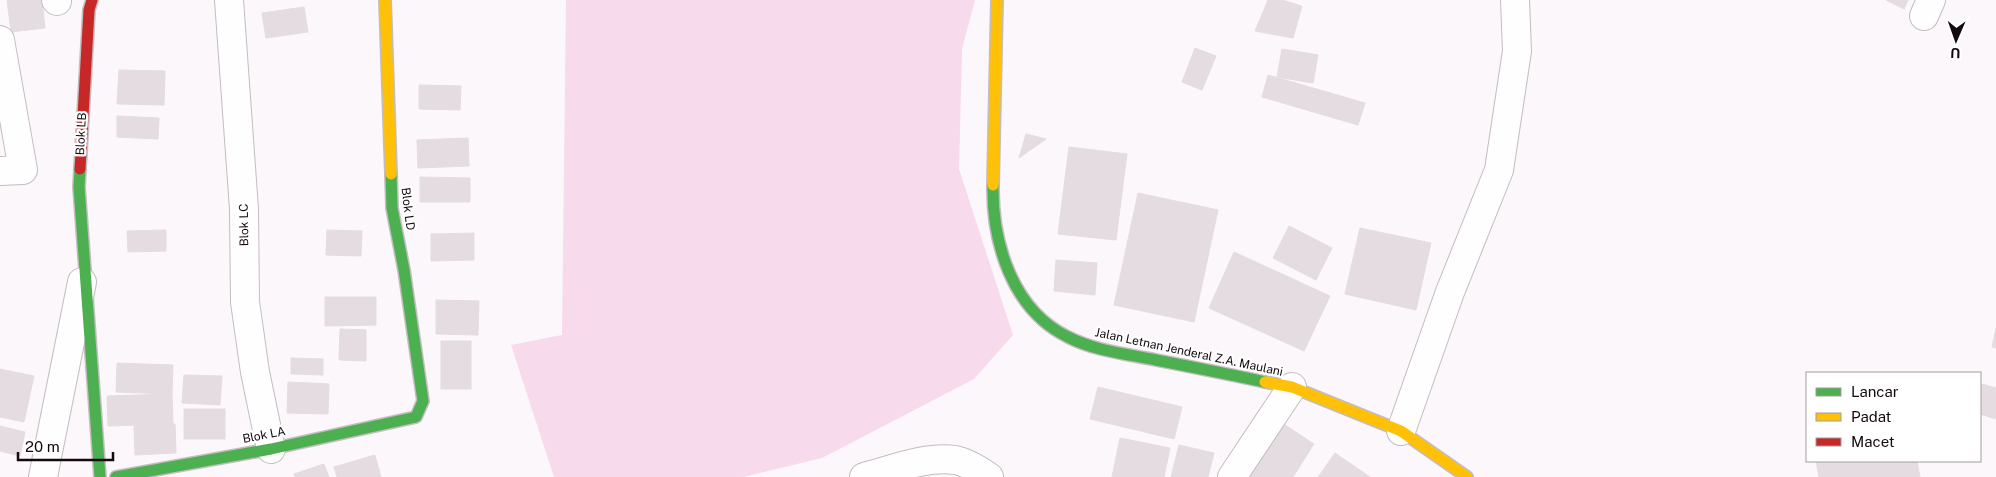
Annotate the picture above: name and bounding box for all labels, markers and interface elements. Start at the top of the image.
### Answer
north arrow [1931,15,1981,65]
text: U [1950,45,1961,61]
street label: Blok LB [73,112,89,156]
street label: Blok LD [398,187,418,231]
street label: Blok LC [237,203,251,247]
street label: Jalan Letnan Jenderal Z.A. Maulani [1094,325,1284,379]
legend [1806,372,1981,462]
text: Lancar [1851,383,1899,400]
text: Padat [1851,408,1892,425]
street label: Blok LA [241,424,287,446]
scale bar [18,430,112,462]
text: Macet [1851,433,1895,450]
text: 20 m [25,438,60,455]

